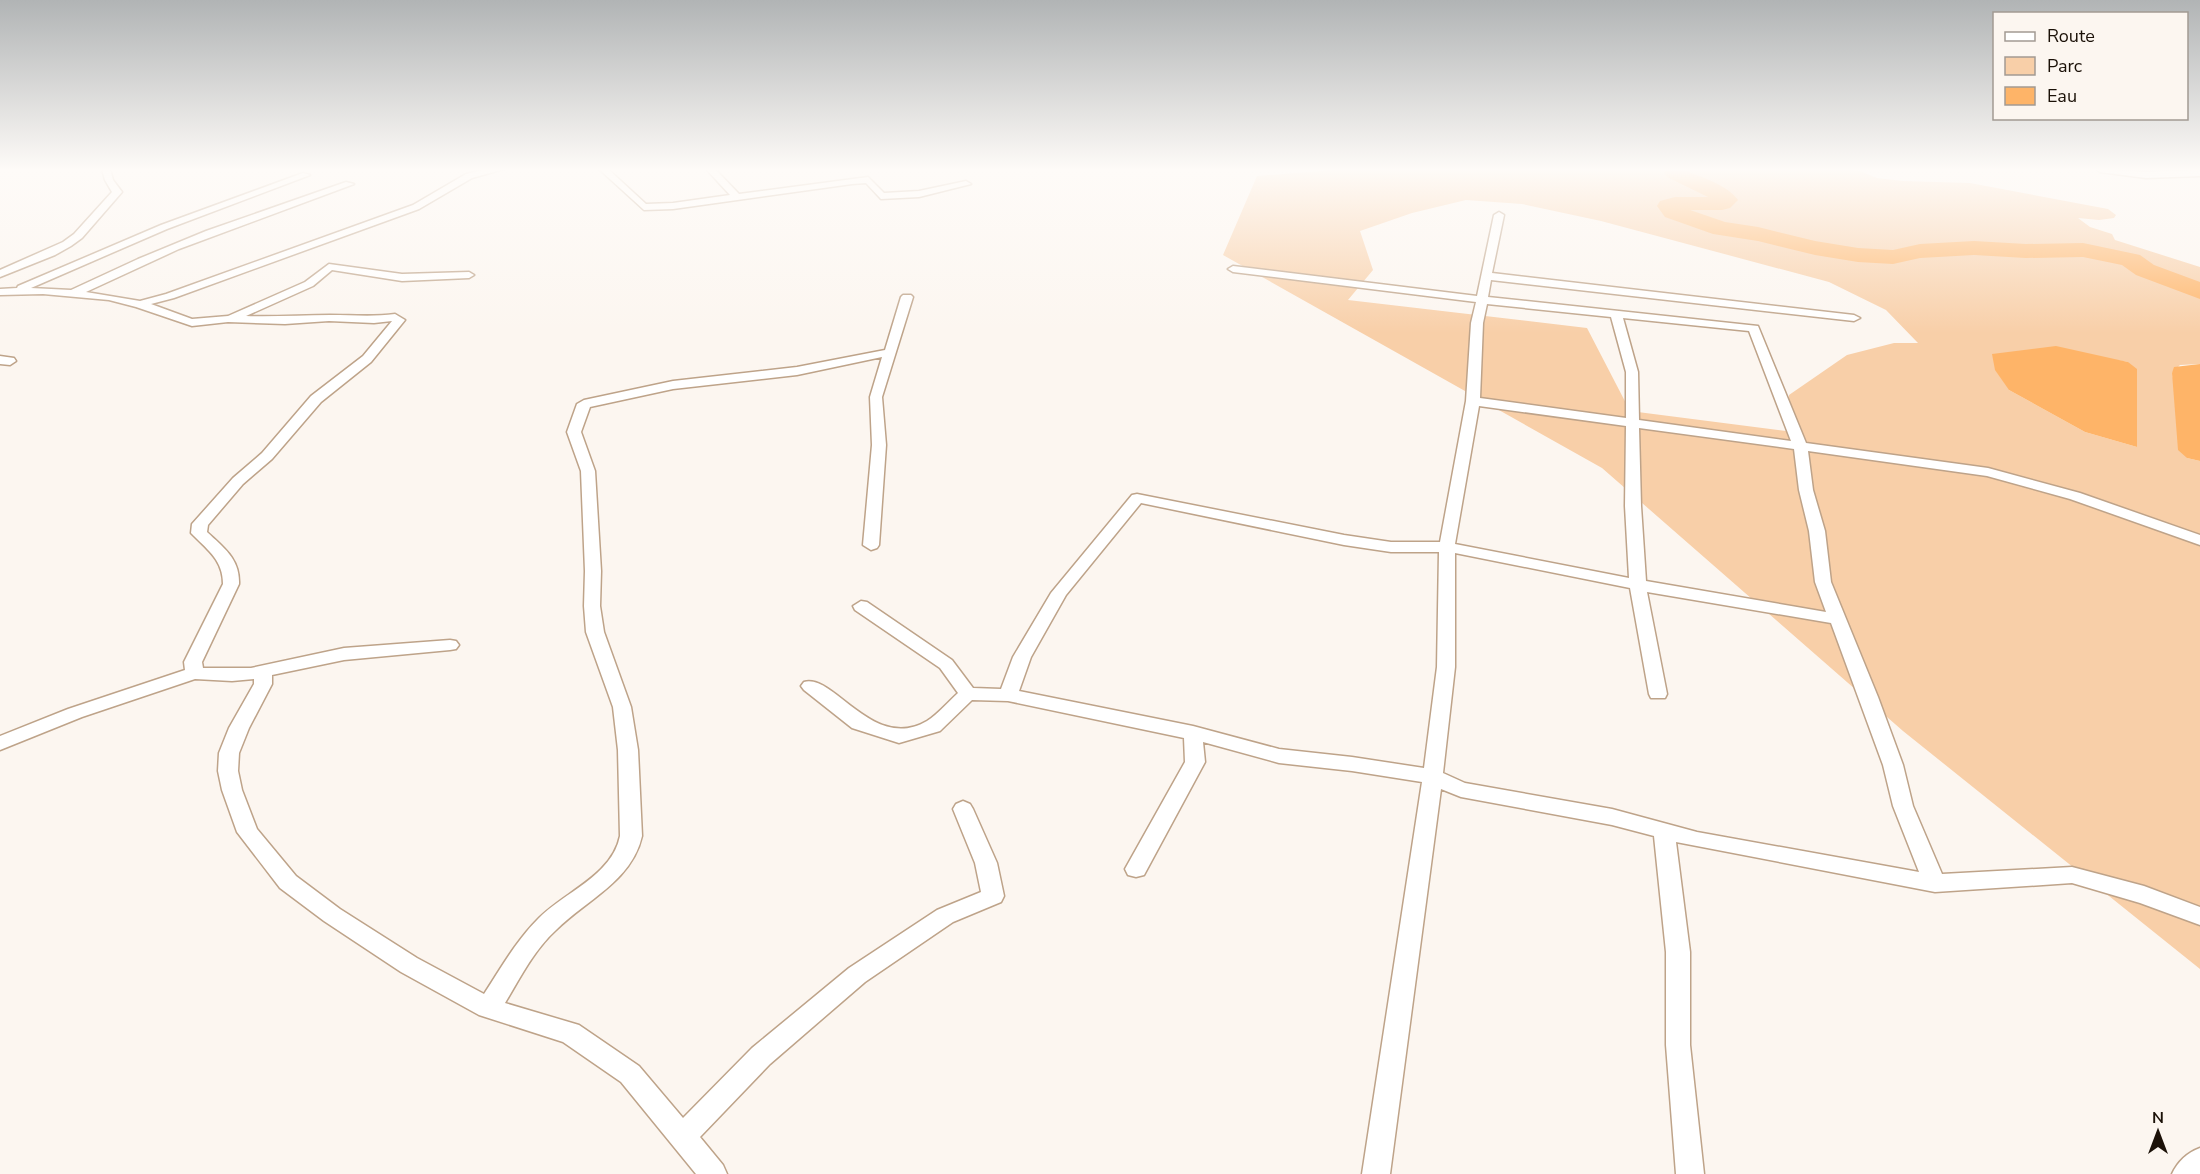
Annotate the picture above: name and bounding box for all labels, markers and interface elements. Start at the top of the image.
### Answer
legend [1993,12,2188,120]
text: Route [2047,24,2095,48]
text: Parc [2047,54,2082,78]
text: Eau [2047,84,2077,108]
north arrow [2128,1102,2188,1162]
text: N [2152,1107,2164,1129]

